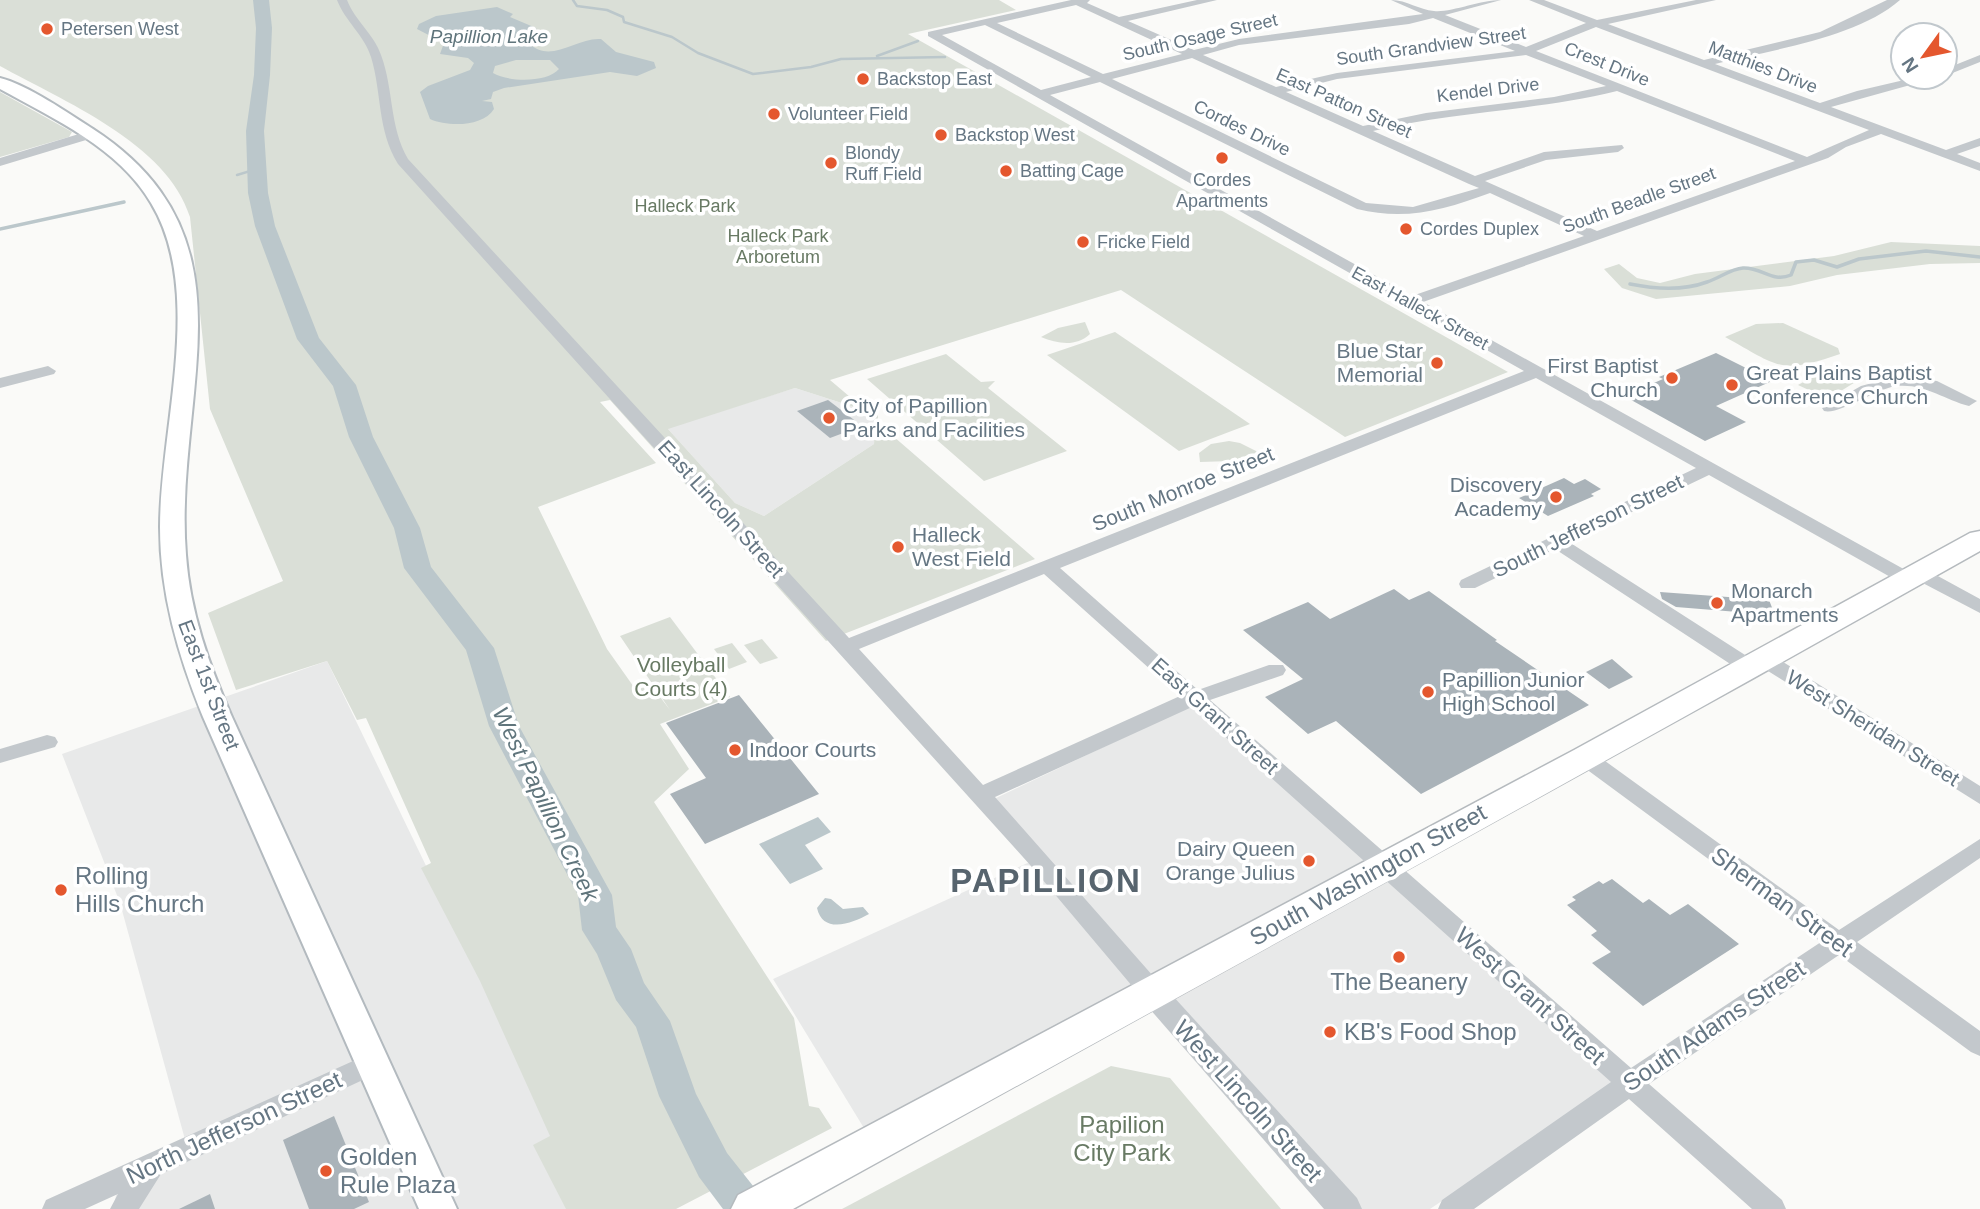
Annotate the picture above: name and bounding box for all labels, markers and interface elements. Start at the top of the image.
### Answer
street label: South Osage Street [1121,9,1279,65]
place label: Petersen West [61,19,179,39]
marker: Petersen West [39,21,55,37]
north arrow [1889,21,1959,91]
street label: South Grandview Street [1335,23,1527,69]
water label: Papillion Lake [430,26,548,47]
street label: Matthies Drive [1706,37,1820,97]
street label: Crest Drive [1562,38,1652,90]
text: N [1898,54,1923,76]
street label: East Patton Street [1273,64,1415,142]
place label: Backstop East [877,69,992,89]
marker: Backstop East [855,71,871,87]
street label: Kendel Drive [1436,74,1540,106]
street label: Cordes Drive [1190,96,1294,160]
place label: Volunteer Field [788,104,908,124]
marker: Volunteer Field [766,106,782,122]
place label: Backstop West [955,125,1075,145]
marker: Backstop West [933,127,949,143]
place label: Blondy Ruff Field [845,143,922,184]
marker: Cordes Apartments [1214,150,1230,166]
marker: Blondy Ruff Field [823,155,839,171]
place label: Batting Cage [1020,161,1124,181]
marker: Batting Cage [998,163,1014,179]
street label: South Beadle Street [1560,163,1718,237]
place label: Cordes Apartments [1176,170,1268,211]
park label: Halleck Park [634,196,737,216]
place label: Cordes Duplex [1420,219,1539,239]
marker: Cordes Duplex [1398,221,1414,237]
park label: Halleck Park Arboretum [727,226,830,267]
place label: Fricke Field [1097,232,1190,252]
marker: Fricke Field [1075,234,1091,250]
street label: East Halleck Street [1348,262,1492,354]
place label: Blue Star Memorial [1337,339,1423,386]
place label: First Baptist Church [1547,354,1658,401]
marker: Blue Star Memorial [1429,355,1445,371]
place label: Great Plains Baptist Conference Church [1746,361,1932,408]
marker: First Baptist Church [1664,370,1680,386]
marker: Great Plains Baptist Conference Church [1724,377,1740,393]
place label: City of Papillion Parks and Facilities [843,394,1025,441]
marker: City of Papillion Parks and Facilities [821,410,837,426]
street label: East Lincoln Street [654,435,789,582]
street label: South Monroe Street [1089,442,1277,535]
street label: South Jefferson Street [1489,469,1687,582]
place label: Discovery Academy [1450,473,1542,520]
marker: Discovery Academy [1548,489,1564,505]
place label: Halleck West Field [912,523,1011,570]
marker: Halleck West Field [890,539,906,555]
place label: Monarch Apartments [1731,579,1838,626]
marker: Monarch Apartments [1709,595,1725,611]
street label: East 1st Street [174,616,245,753]
park label: Volleyball Courts (4) [634,653,728,700]
street label: East Grant Street [1147,653,1283,779]
street label: West Sheridan Street [1783,665,1964,790]
place label: Papillion Junior High School [1442,668,1584,715]
marker: Papillion Junior High School [1420,684,1436,700]
water label: West Papillion Creek [488,703,605,907]
place label: Indoor Courts [749,738,876,761]
marker: Indoor Courts [727,742,743,758]
street label: South Washington Street [1245,798,1491,951]
place label: Dairy Queen Orange Julius [1165,837,1295,884]
street label: Sherman Street [1706,841,1858,962]
marker: Dairy Queen Orange Julius [1301,853,1317,869]
place label: Rolling Hills Church [75,862,204,917]
district label: PAPILLION [950,862,1142,899]
marker: Rolling Hills Church [53,882,69,898]
street label: West Grant Street [1450,921,1611,1070]
marker: The Beanery [1391,949,1407,965]
street label: South Adams Street [1618,955,1810,1096]
place label: The Beanery [1330,968,1468,995]
street label: West Lincoln Street [1169,1014,1328,1187]
place label: KB's Food Shop [1344,1018,1517,1045]
marker: KB's Food Shop [1322,1024,1338,1040]
street label: North Jefferson Street [122,1066,346,1189]
park label: Papilion City Park [1073,1111,1172,1166]
place label: Golden Rule Plaza [340,1143,457,1198]
marker: Golden Rule Plaza [318,1163,334,1179]

